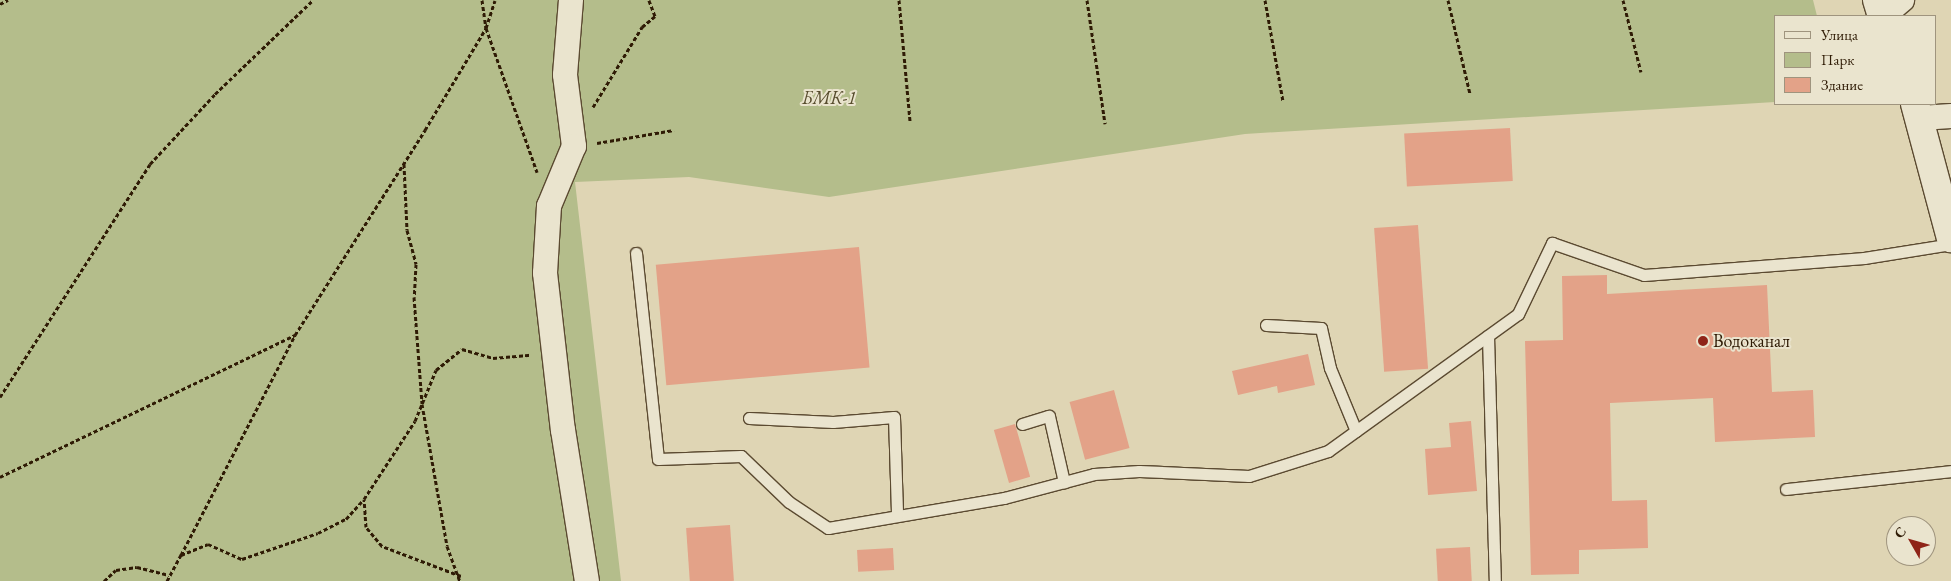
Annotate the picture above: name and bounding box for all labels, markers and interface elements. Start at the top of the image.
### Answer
legend [1774,15,1936,105]
text: Улица [1821,25,1858,44]
text: Парк [1821,50,1854,69]
text: Здание [1821,75,1863,94]
park label: БМК-1 [802,87,856,109]
place label: Водоканал [1713,330,1790,352]
marker: Водоканал [1697,335,1709,347]
north arrow [1886,516,1936,566]
text: С [1890,523,1910,542]

